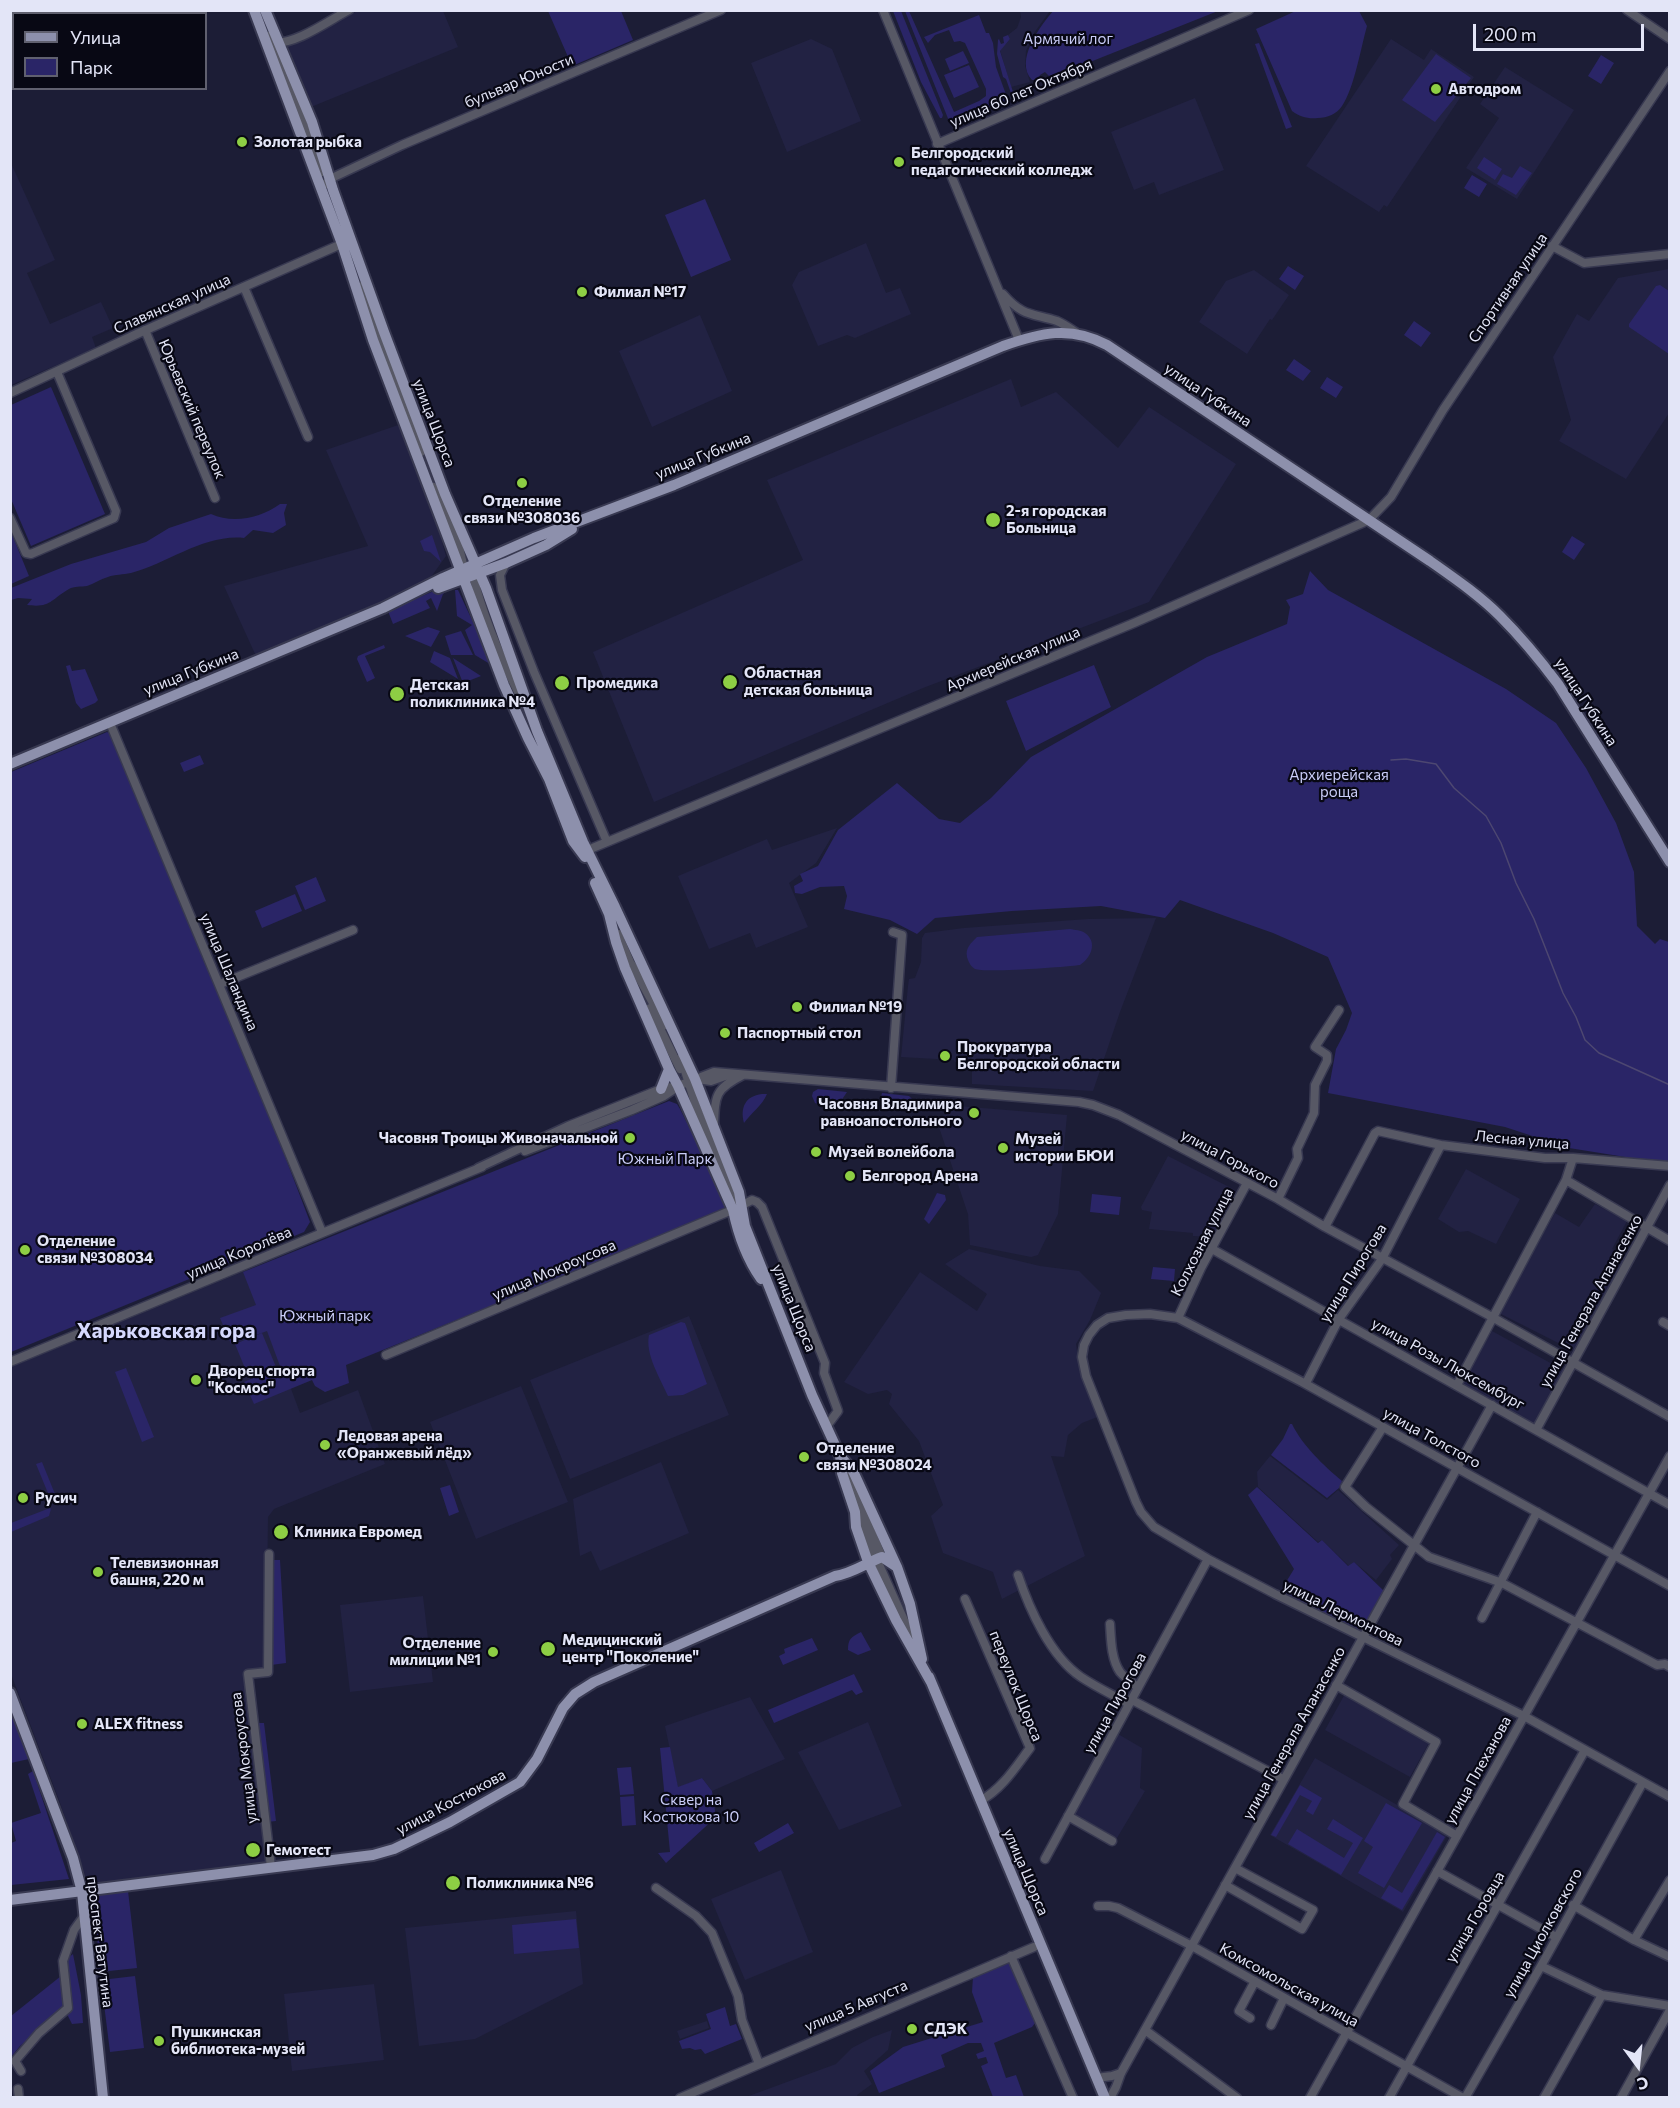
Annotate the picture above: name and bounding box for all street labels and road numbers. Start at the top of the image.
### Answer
street label: бульвар Юности [462,50,576,112]
street label: улица 60 лет Октября [947,55,1095,131]
street label: Спортивная улица [1465,230,1551,346]
street label: Славянская улица [111,270,233,338]
street label: Юрьевский переулок [154,336,230,482]
street label: улица Губкина [1161,359,1255,431]
street label: улица Щорса [409,376,459,470]
street label: улица Губкина [653,429,753,483]
street label: Архиерейская улица [943,623,1083,695]
street label: улица Губкина [141,645,241,699]
street label: улица Губкина [1551,655,1621,749]
street label: улица Шаландина [196,910,262,1034]
street label: улица Горького [1178,1126,1282,1192]
street label: Лесная улица [1474,1127,1570,1153]
street label: Колхозная улица [1167,1185,1237,1299]
street label: улица Генерала Апанасенко [1536,1211,1646,1391]
street label: улица Пирогова [1316,1220,1390,1326]
street label: улица Королёва [184,1223,294,1283]
street label: улица Мокроусова [490,1236,618,1304]
street label: улица Щорса [768,1262,820,1354]
street label: улица Розы Люксембург [1368,1314,1528,1414]
street label: улица Толстого [1380,1404,1484,1472]
street label: улица Лермонтова [1280,1576,1406,1650]
street label: переулок Щорса [986,1628,1046,1744]
street label: улица Генерала Апанасенко [1239,1643,1349,1823]
street label: улица Пирогова [1080,1649,1150,1757]
street label: улица Мокроусова [227,1691,261,1825]
street label: улица Плеханова [1441,1713,1515,1827]
street label: улица Костюкова [393,1766,509,1838]
street label: улица Щорса [1000,1826,1052,1918]
street label: улица Циолковского [1500,1865,1586,2001]
street label: улица Горовца [1442,1868,1508,1966]
street label: проспект Ватутина [83,1875,117,2009]
street label: Комсомольская улица [1216,1939,1362,2031]
street label: улица 5 Августа [802,1976,910,2036]

